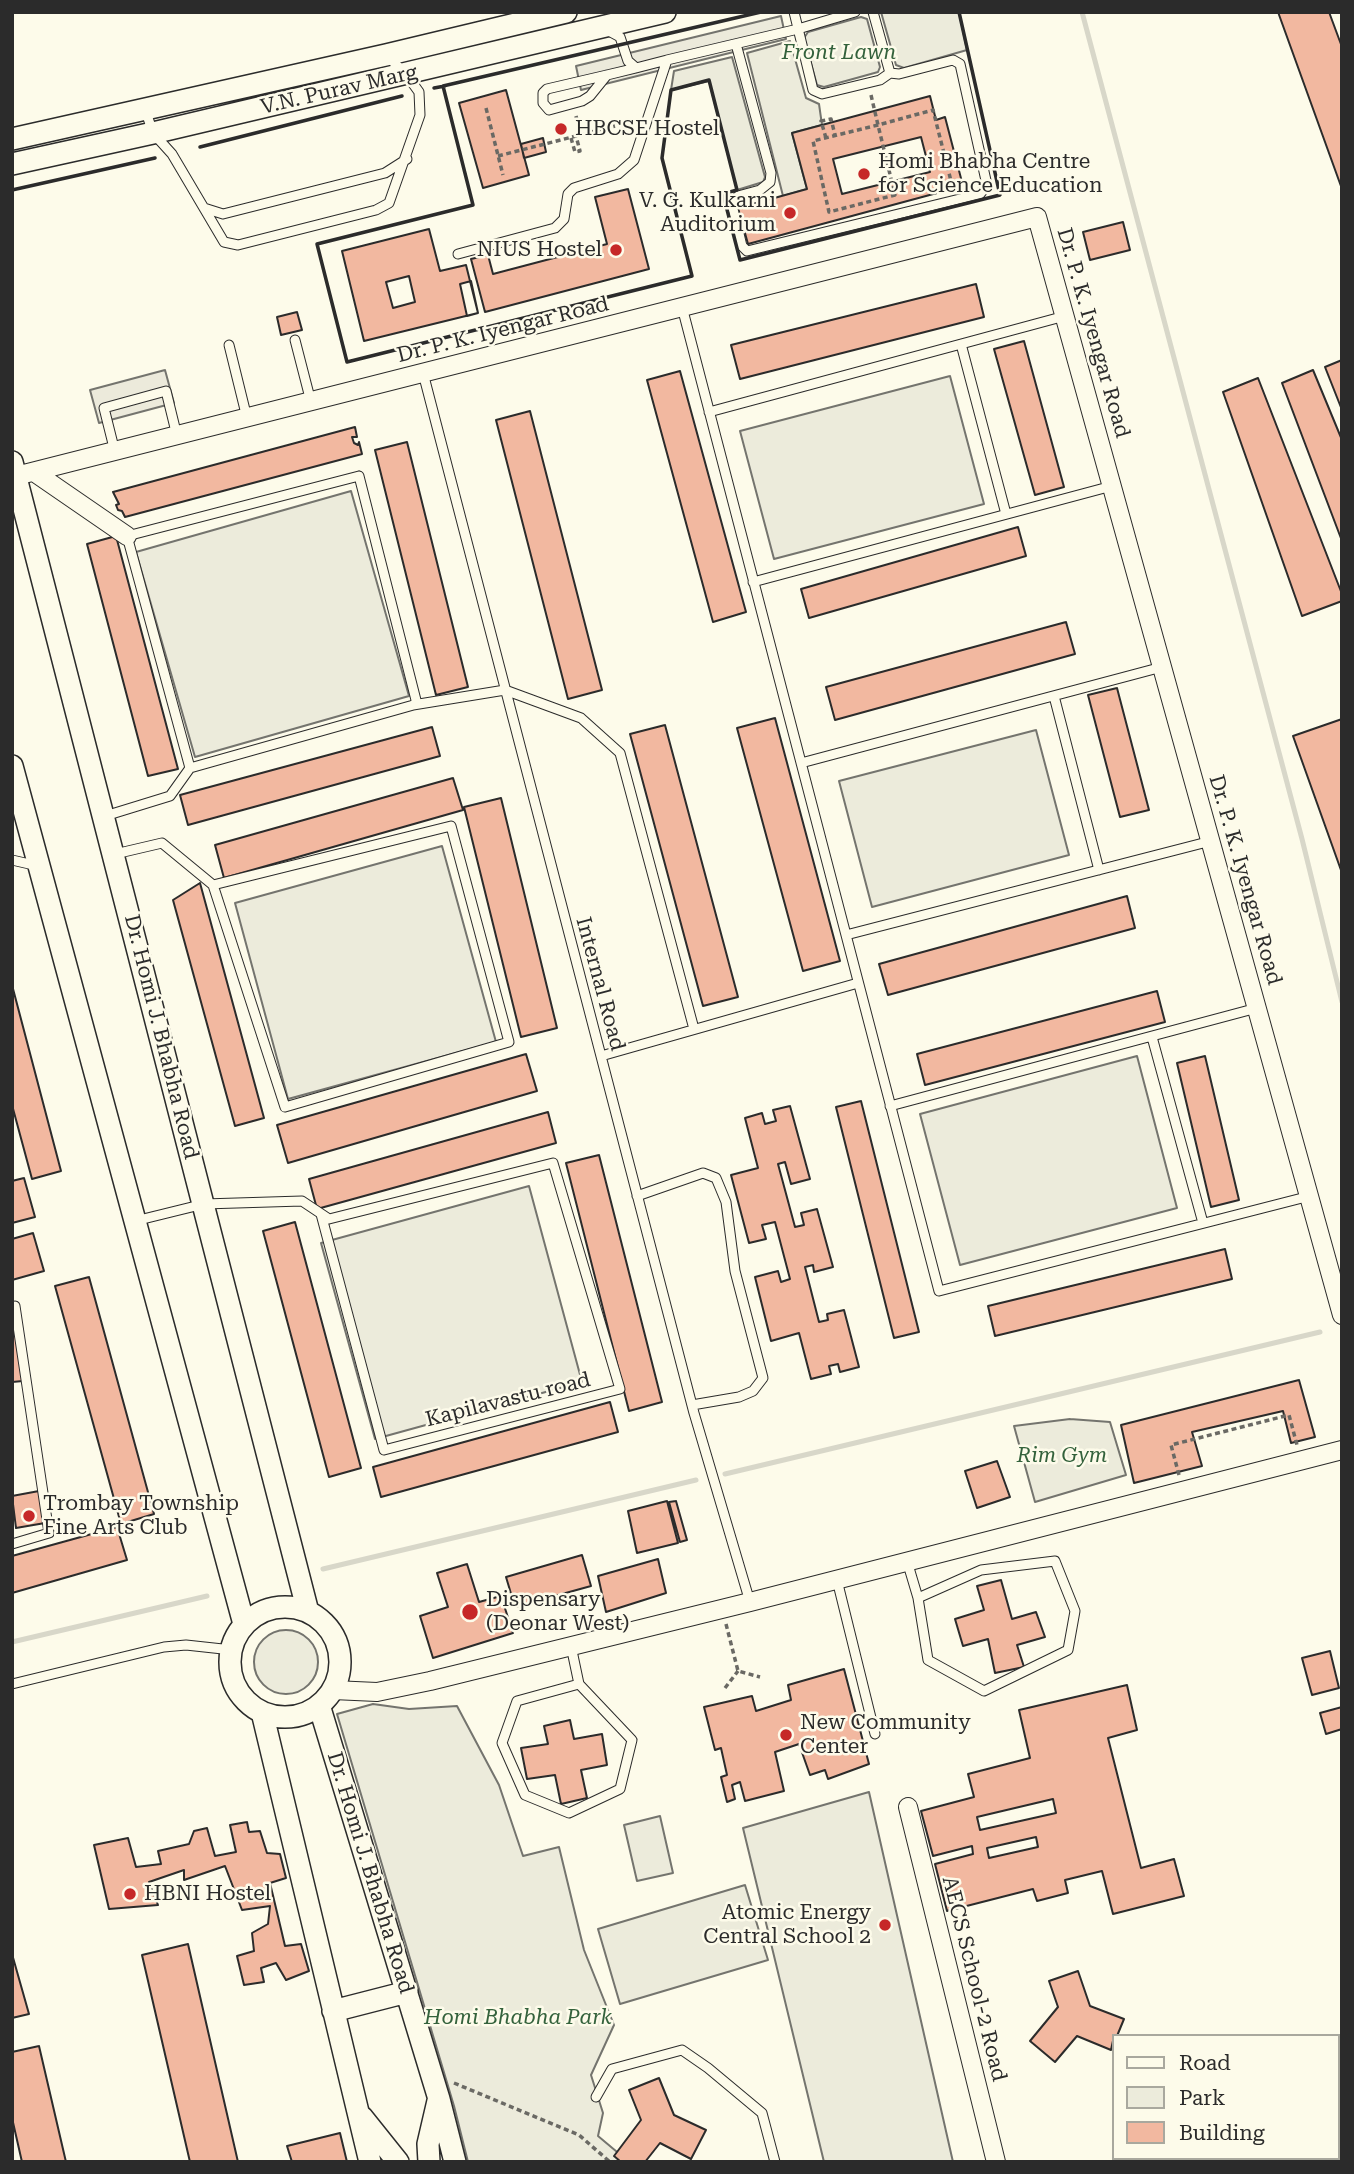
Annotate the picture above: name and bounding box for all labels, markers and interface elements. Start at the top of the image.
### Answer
park label: Front Lawn [782,40,896,66]
street label: V.N. Purav Marg [258,60,420,120]
place label: HBCSE Hostel [575,116,719,142]
marker: HBCSE Hostel [553,121,569,137]
place label: Homi Bhabha Centre for Science Education [878,149,1102,199]
marker: Homi Bhabha Centre for Science Education [856,166,872,182]
place label: V. G. Kulkarni Auditorium [639,188,776,238]
marker: V. G. Kulkarni Auditorium [782,205,798,221]
street label: Dr. P. K. Iyengar Road [1051,225,1135,441]
place label: NIUS Hostel [477,237,602,263]
marker: NIUS Hostel [608,242,624,258]
street label: Dr. P. K. Iyengar Road [395,291,611,369]
street label: Dr. P. K. Iyengar Road [1203,772,1287,988]
street label: Dr. Homi J. Bhabha Road [118,912,204,1162]
street label: Internal Road [570,914,630,1054]
street label: Kapilavastu road [423,1367,593,1433]
park label: Rim Gym [1017,1443,1107,1469]
place label: Trombay Township Fine Arts Club [43,1491,239,1541]
marker: Trombay Township Fine Arts Club [21,1508,37,1524]
place label: Dispensary (Deonar West) [486,1587,629,1637]
marker: Dispensary (Deonar West) [460,1602,480,1622]
place label: New Community Center [800,1710,971,1760]
marker: New Community Center [778,1727,794,1743]
street label: Dr. Homi J. Bhabha Road [321,1749,419,1997]
street label: AECS School-2 Road [936,1874,1012,2084]
place label: HBNI Hostel [144,1881,271,1907]
marker: HBNI Hostel [122,1886,138,1902]
place label: Atomic Energy Central School 2 [703,1900,871,1950]
marker: Atomic Energy Central School 2 [877,1917,893,1933]
park label: Homi Bhabha Park [424,2005,612,2031]
legend [1112,2034,1340,2160]
text: Road [1179,2051,1231,2075]
text: Park [1179,2086,1225,2110]
text: Building [1179,2121,1265,2145]

